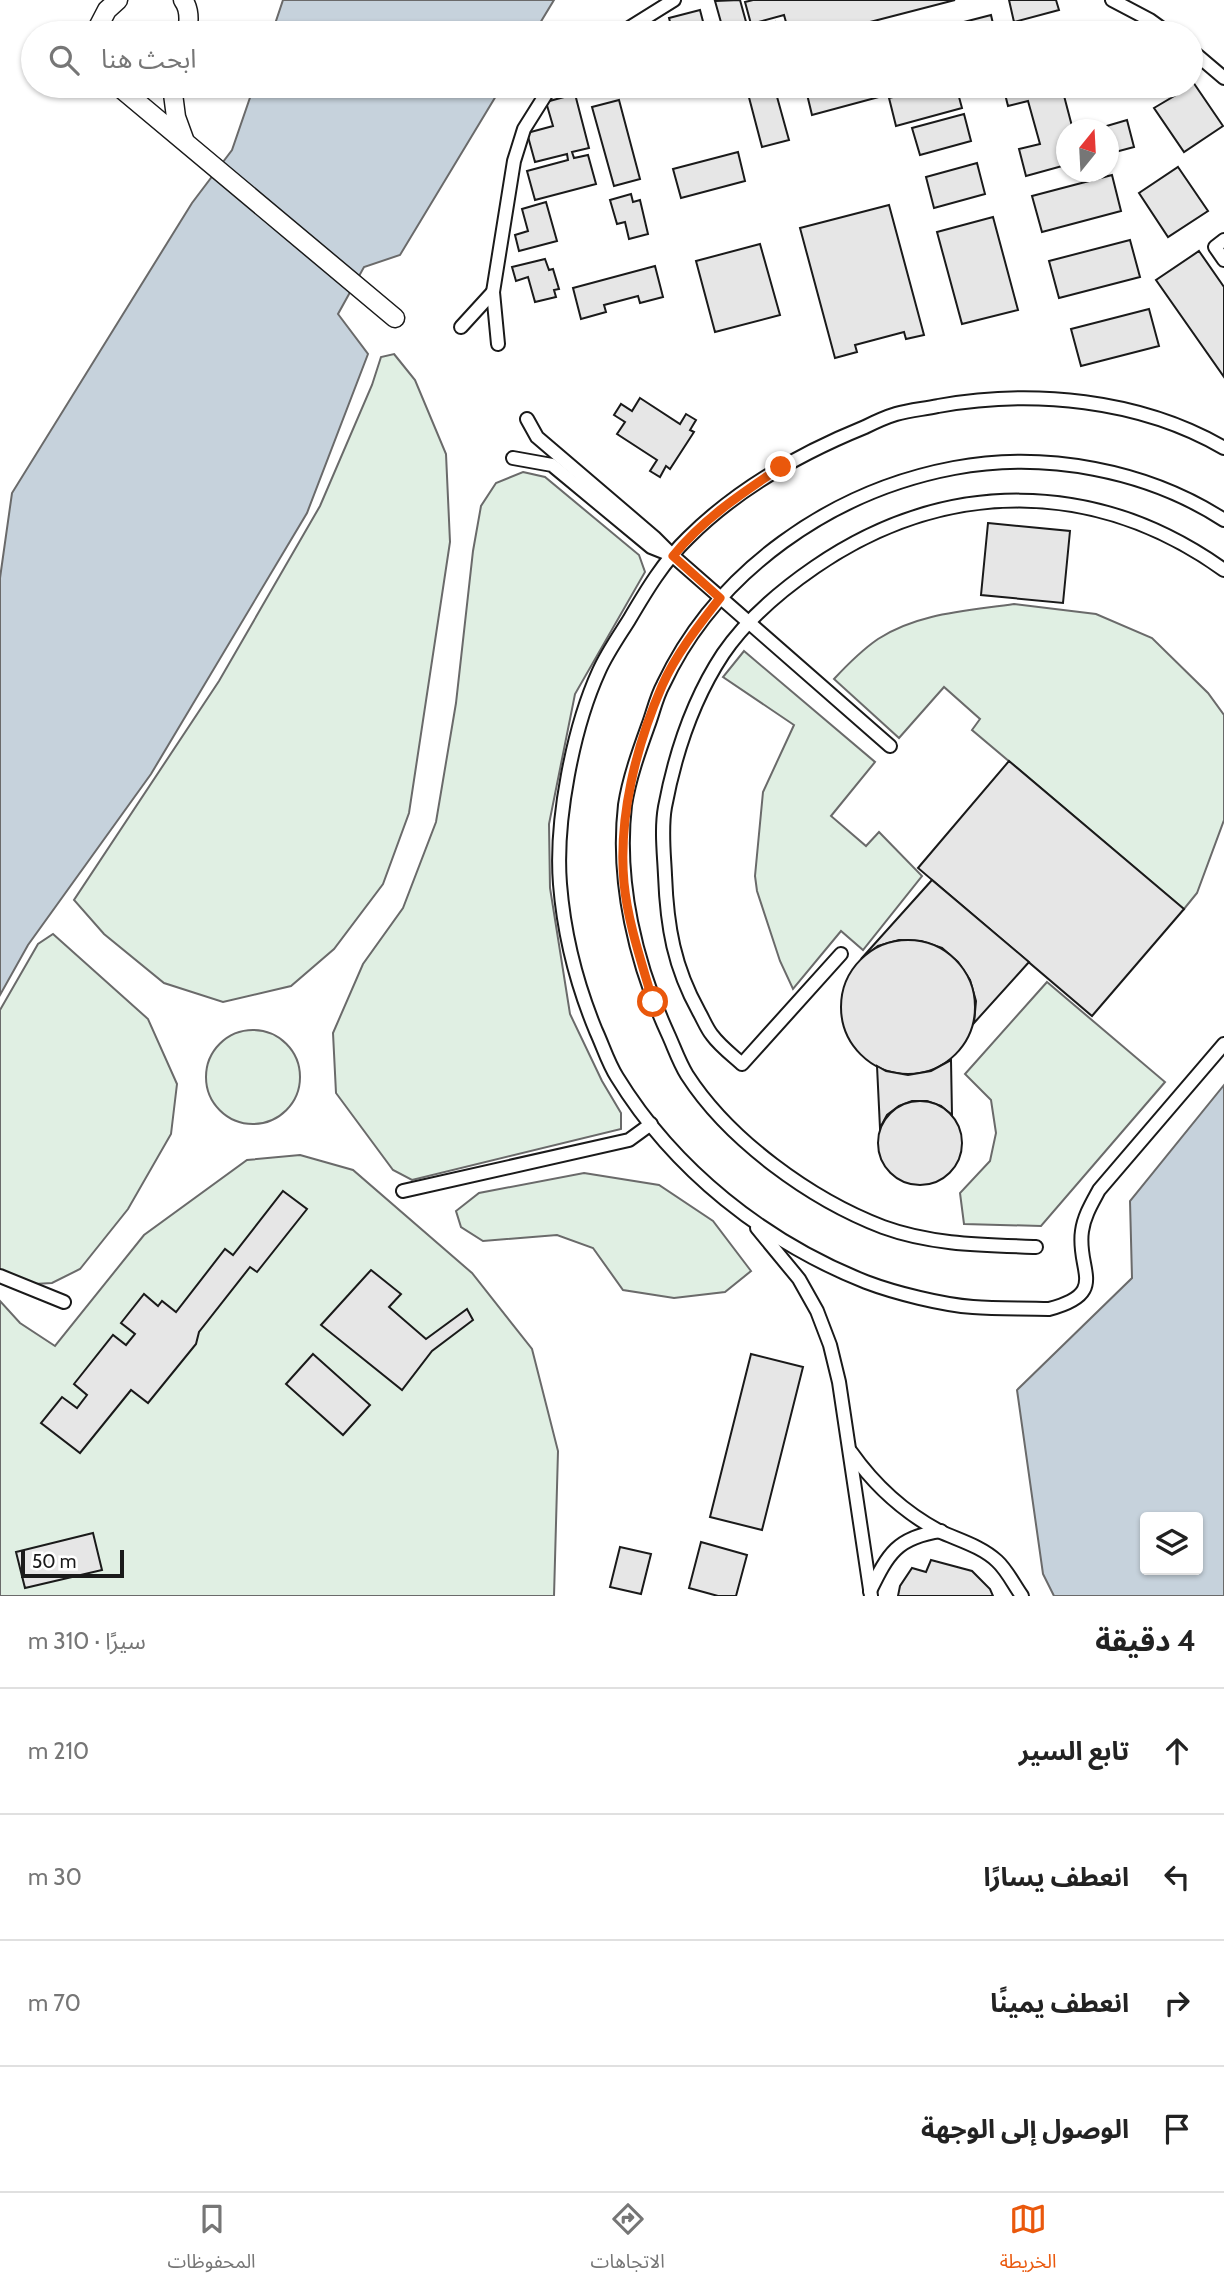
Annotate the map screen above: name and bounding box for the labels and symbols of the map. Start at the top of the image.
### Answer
north arrow [1056,119,1119,182]
route end [765,451,796,482]
route start [637,986,668,1017]
scale bar [21,1547,124,1579]

